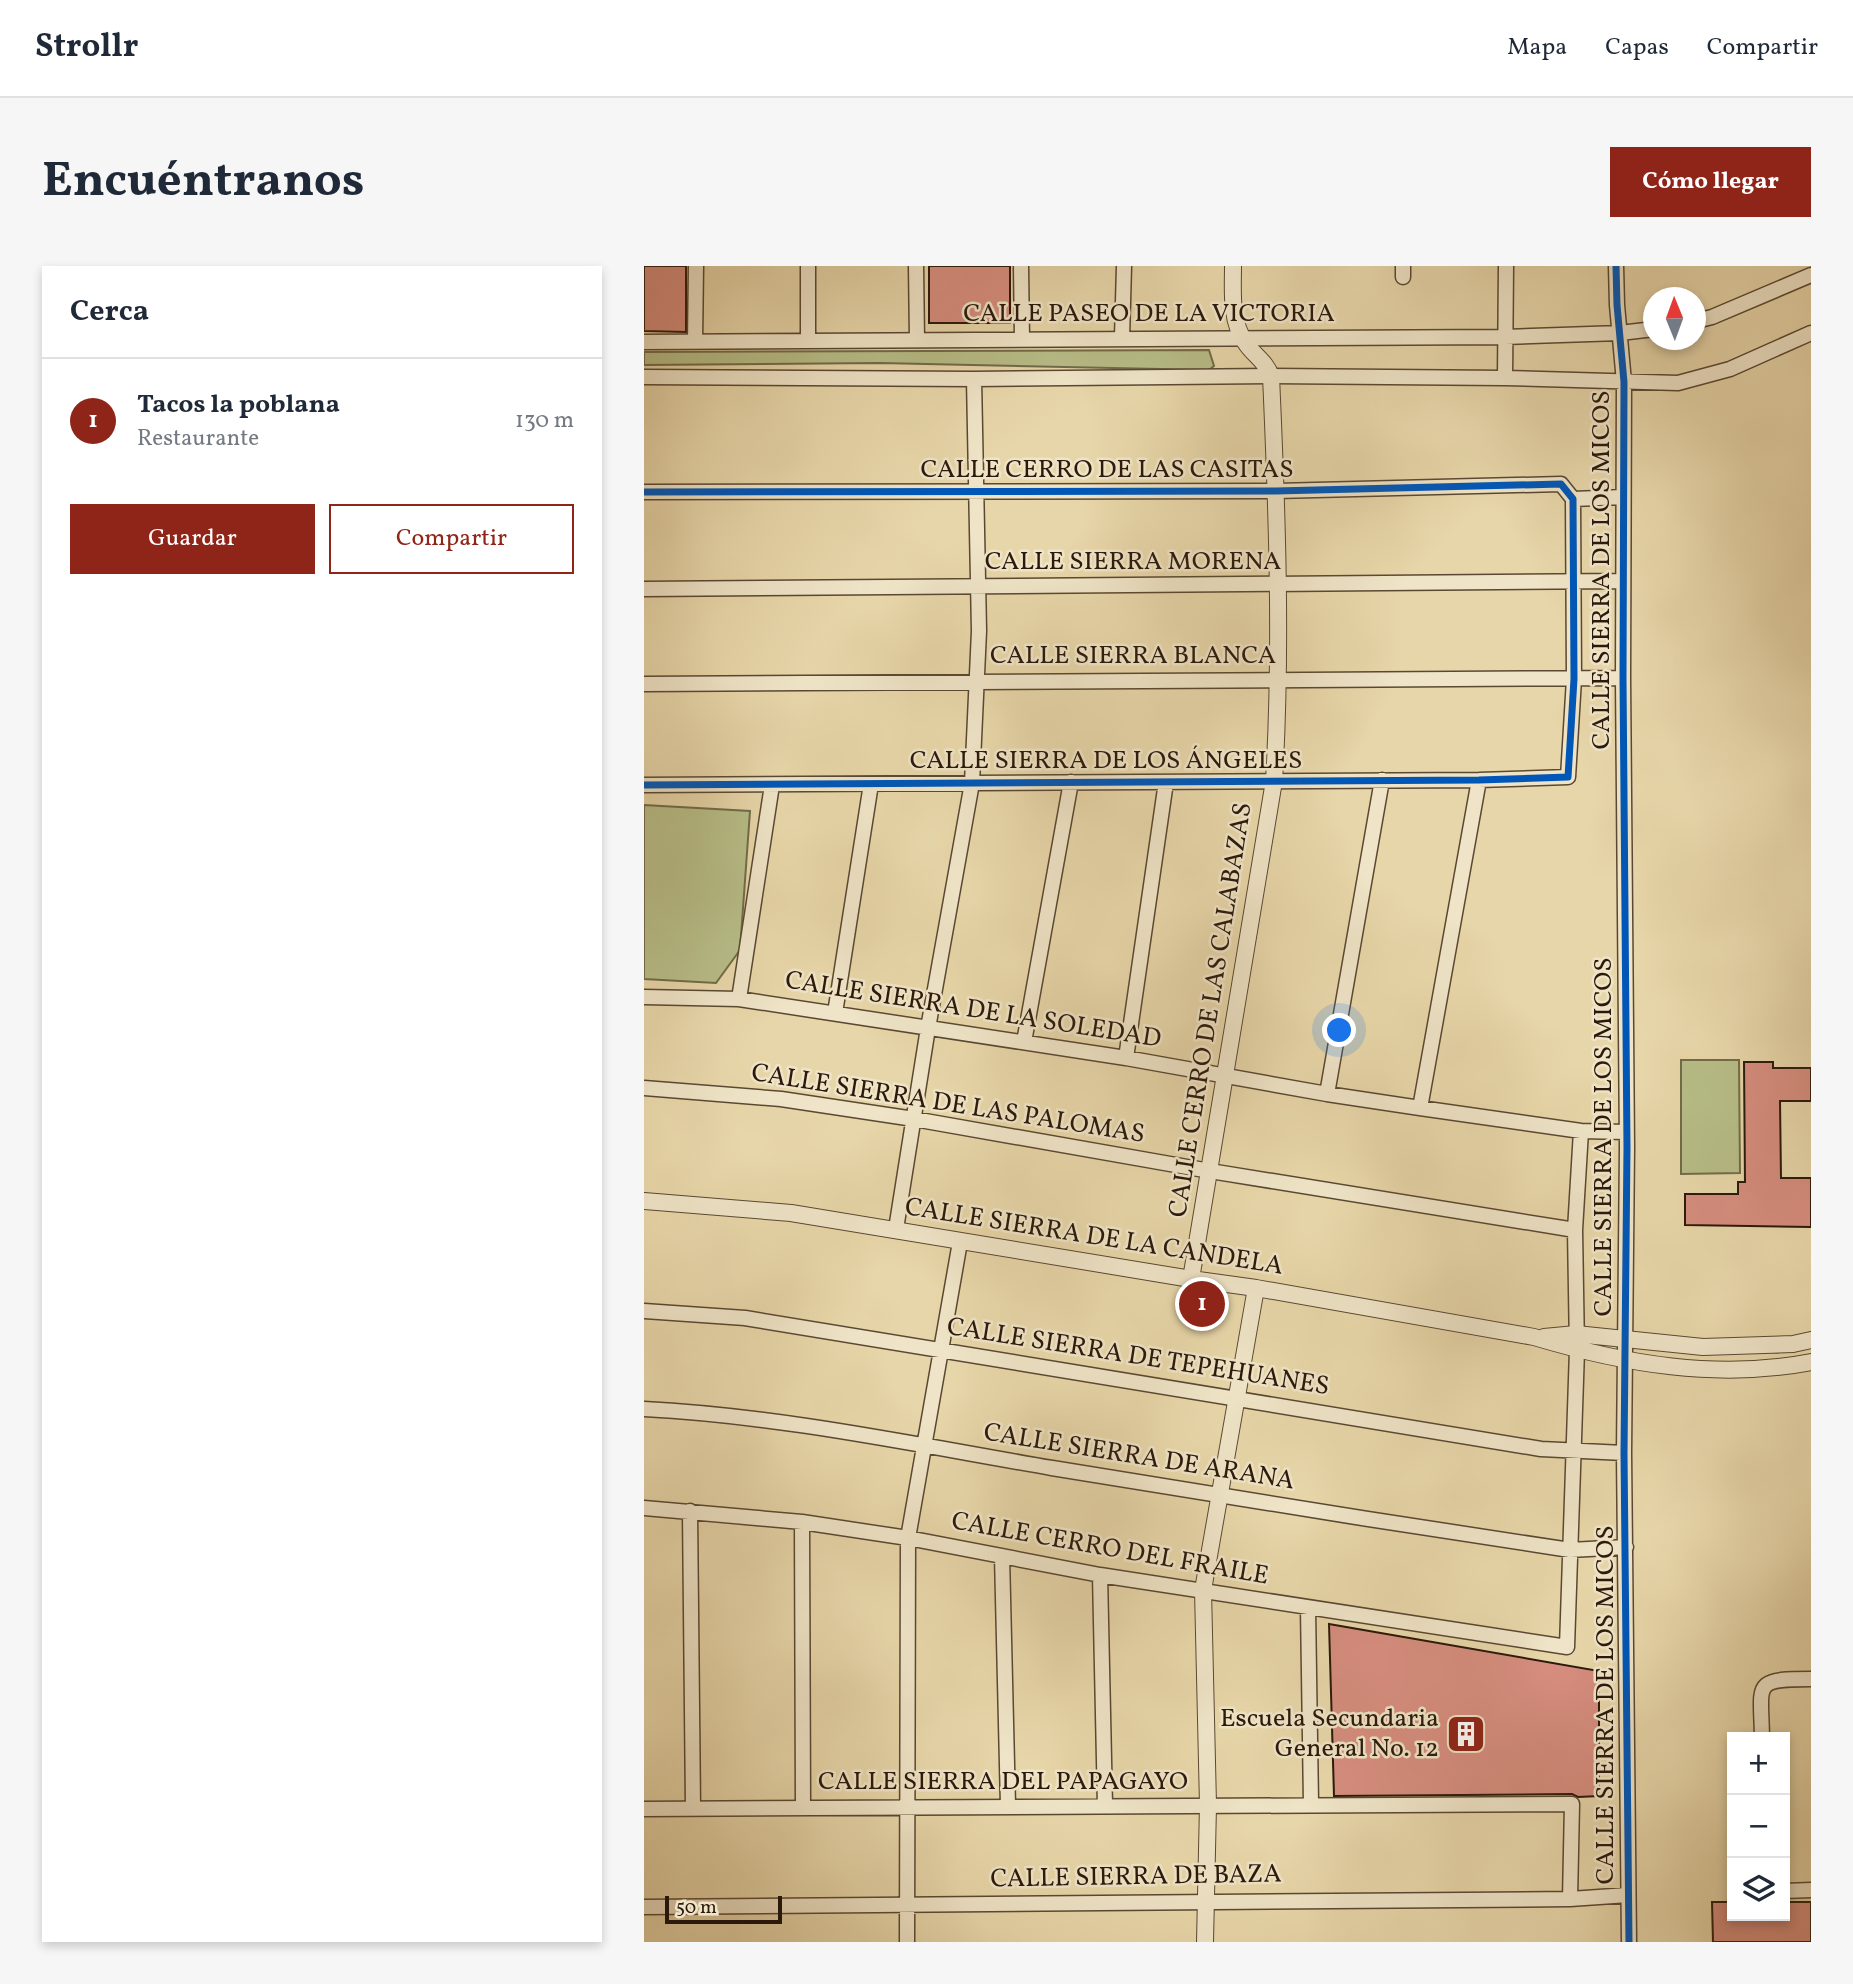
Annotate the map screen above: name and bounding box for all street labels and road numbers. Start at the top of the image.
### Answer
street label: CALLE PASEO DE LA VICTORIA [963,296,1335,332]
street label: CALLE SIERRA DE LOS MICOS [1584,390,1620,750]
street label: CALLE CERRO DE LAS CASITAS [921,452,1294,488]
street label: CALLE SIERRA MORENA [985,544,1281,580]
street label: CALLE SIERRA BLANCA [990,638,1276,674]
street label: CALLE SIERRA DE LOS ÁNGELES [910,743,1302,779]
street label: CALLE CERRO DE LAS CALABAZAS [1160,800,1262,1220]
street label: CALLE SIERRA DE LOS MICOS [1586,957,1622,1317]
street label: CALLE SIERRA DE LA SOLEDAD [782,962,1164,1058]
street label: CALLE SIERRA DE LAS PALOMAS [749,1055,1147,1153]
street label: CALLE SIERRA DE LA CANDELA [902,1189,1286,1285]
street label: CALLE SIERRA DE TEPEHUANES [944,1309,1332,1405]
street label: CALLE SIERRA DE ARANA [981,1415,1297,1499]
street label: CALLE CERRO DEL FRAILE [949,1503,1271,1595]
street label: CALLE SIERRA DE LOS MICOS [1588,1525,1624,1885]
street label: CALLE SIERRA DEL PAPAGAYO [818,1764,1188,1800]
street label: CALLE SIERRA DE BAZA [990,1856,1282,1898]

